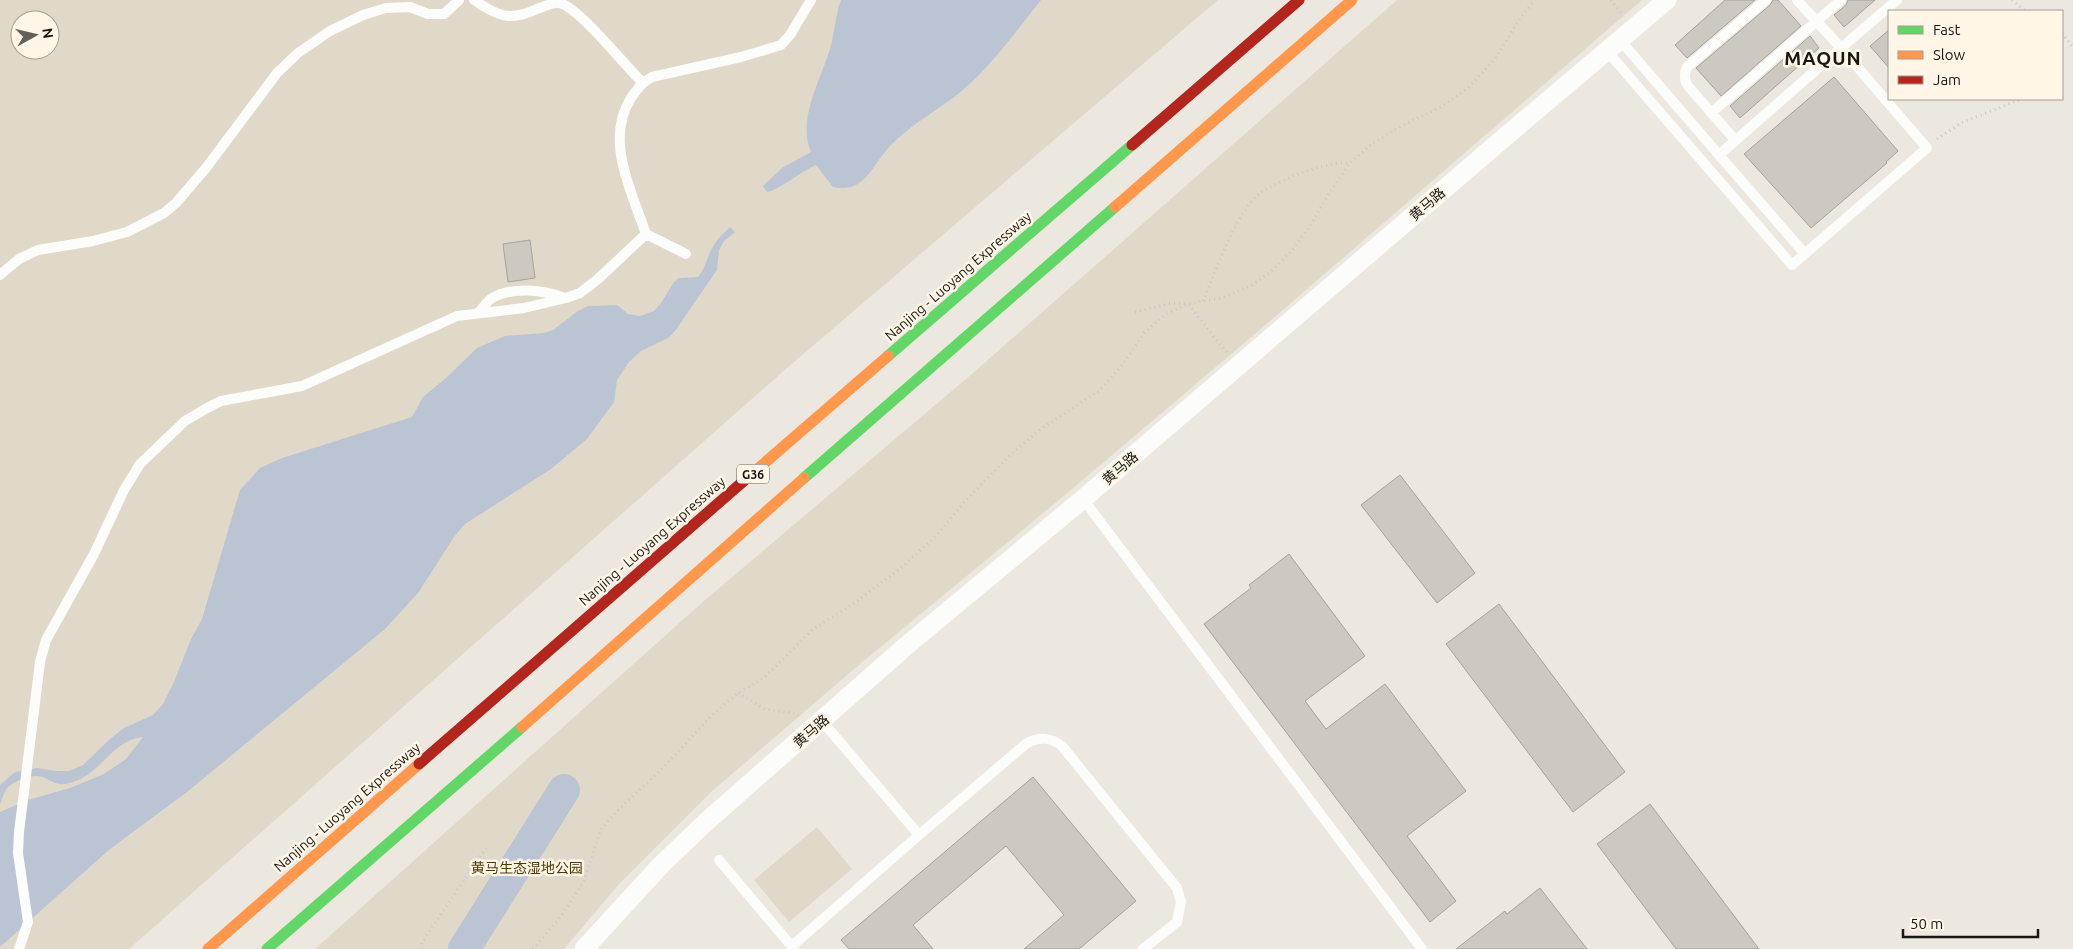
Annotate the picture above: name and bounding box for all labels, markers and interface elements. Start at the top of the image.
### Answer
north arrow [10,10,60,60]
legend [1888,10,2063,100]
text: Fast [1933,21,1961,38]
text: N [39,27,57,39]
text: Slow [1933,46,1966,63]
district label: MAQUN [1784,47,1862,69]
text: Jam [1933,71,1961,88]
street label: 黄马路 [1406,184,1448,224]
street label: Nanjing - Luoyang Expressway [882,208,1034,344]
street label: 黄马路 [1099,448,1141,488]
road number: G36 [737,464,769,484]
street label: Nanjing - Luoyang Expressway [576,473,728,609]
street label: 黄马路 [790,711,832,751]
street label: Nanjing - Luoyang Expressway [271,739,423,875]
park label: 黄马生态湿地公园 [471,860,583,876]
scale bar [1903,906,2038,938]
text: 50 m [1910,915,1943,932]

